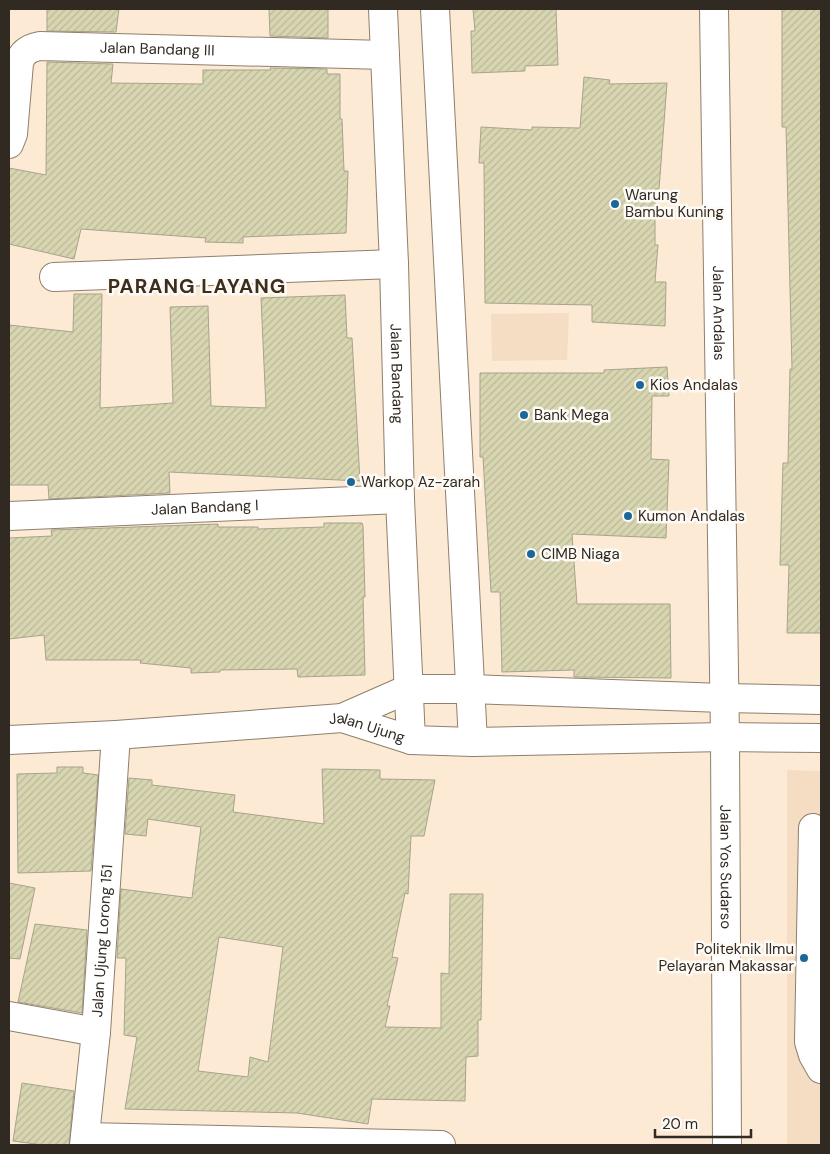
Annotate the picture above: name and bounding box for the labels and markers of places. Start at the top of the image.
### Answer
place label: Warung Bambu Kuning [625,185,724,222]
marker: Warung Bambu Kuning [609,198,621,210]
place label: Kios Andalas [650,375,738,395]
marker: Kios Andalas [634,379,646,391]
place label: Bank Mega [534,405,609,425]
marker: Bank Mega [518,409,530,421]
place label: Warkop Az-zarah [361,472,480,492]
marker: Warkop Az-zarah [345,476,357,488]
place label: Kumon Andalas [638,506,745,526]
marker: Kumon Andalas [622,510,634,522]
place label: CIMB Niaga [541,544,620,564]
marker: CIMB Niaga [525,548,537,560]
place label: Politeknik Ilmu Pelayaran Makassar [658,939,794,976]
marker: Politeknik Ilmu Pelayaran Makassar [798,952,810,964]

